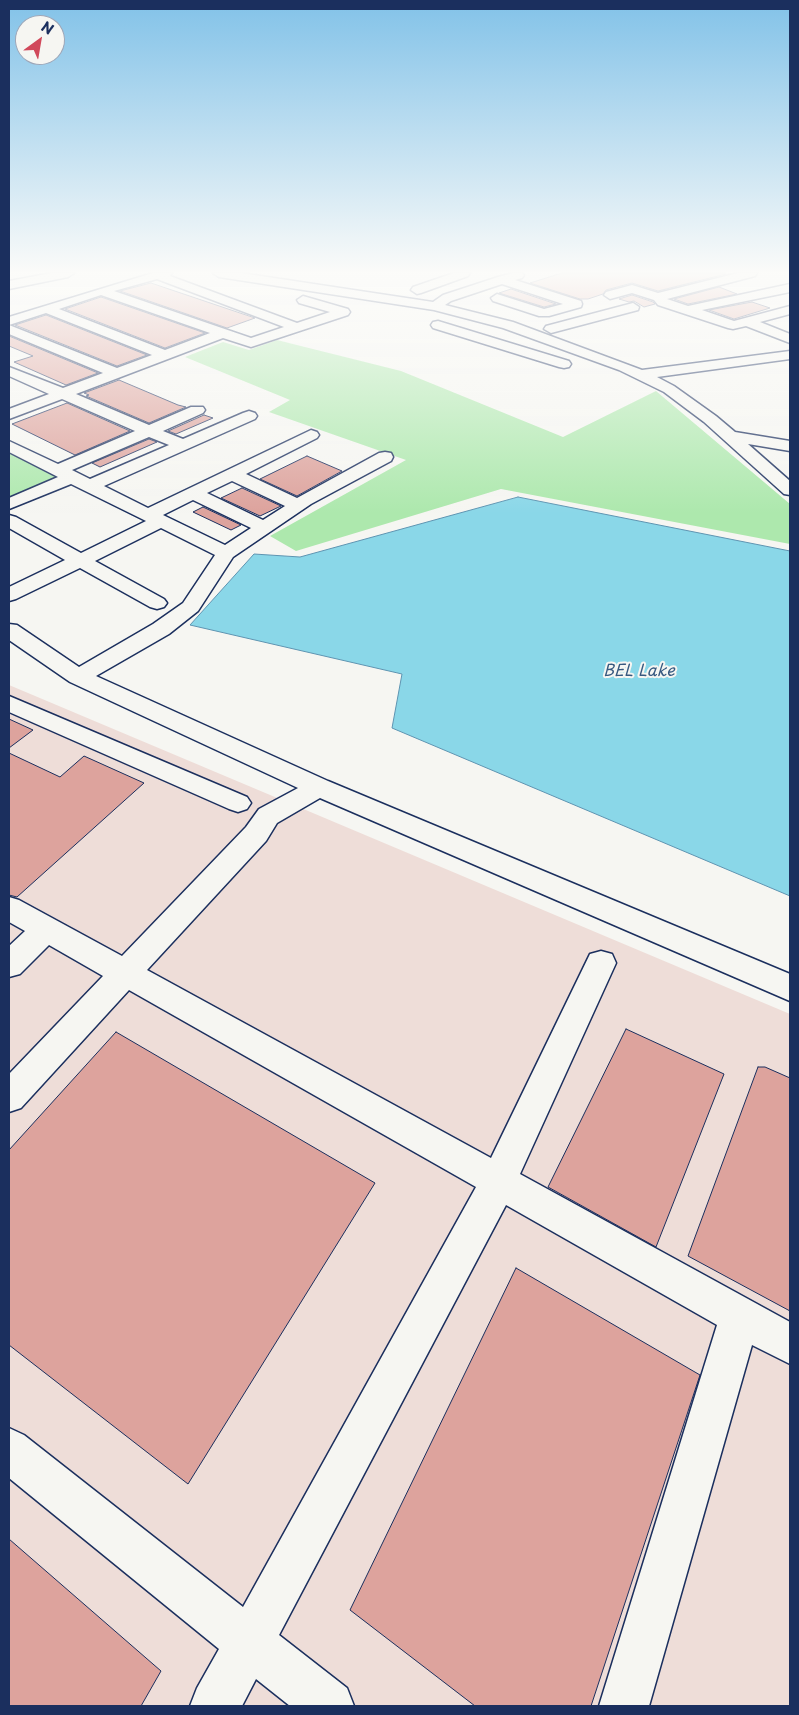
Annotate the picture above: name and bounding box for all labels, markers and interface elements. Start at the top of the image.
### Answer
north arrow [15,15,65,65]
text: N [37,16,58,40]
water label: BEL Lake [603,662,675,682]

